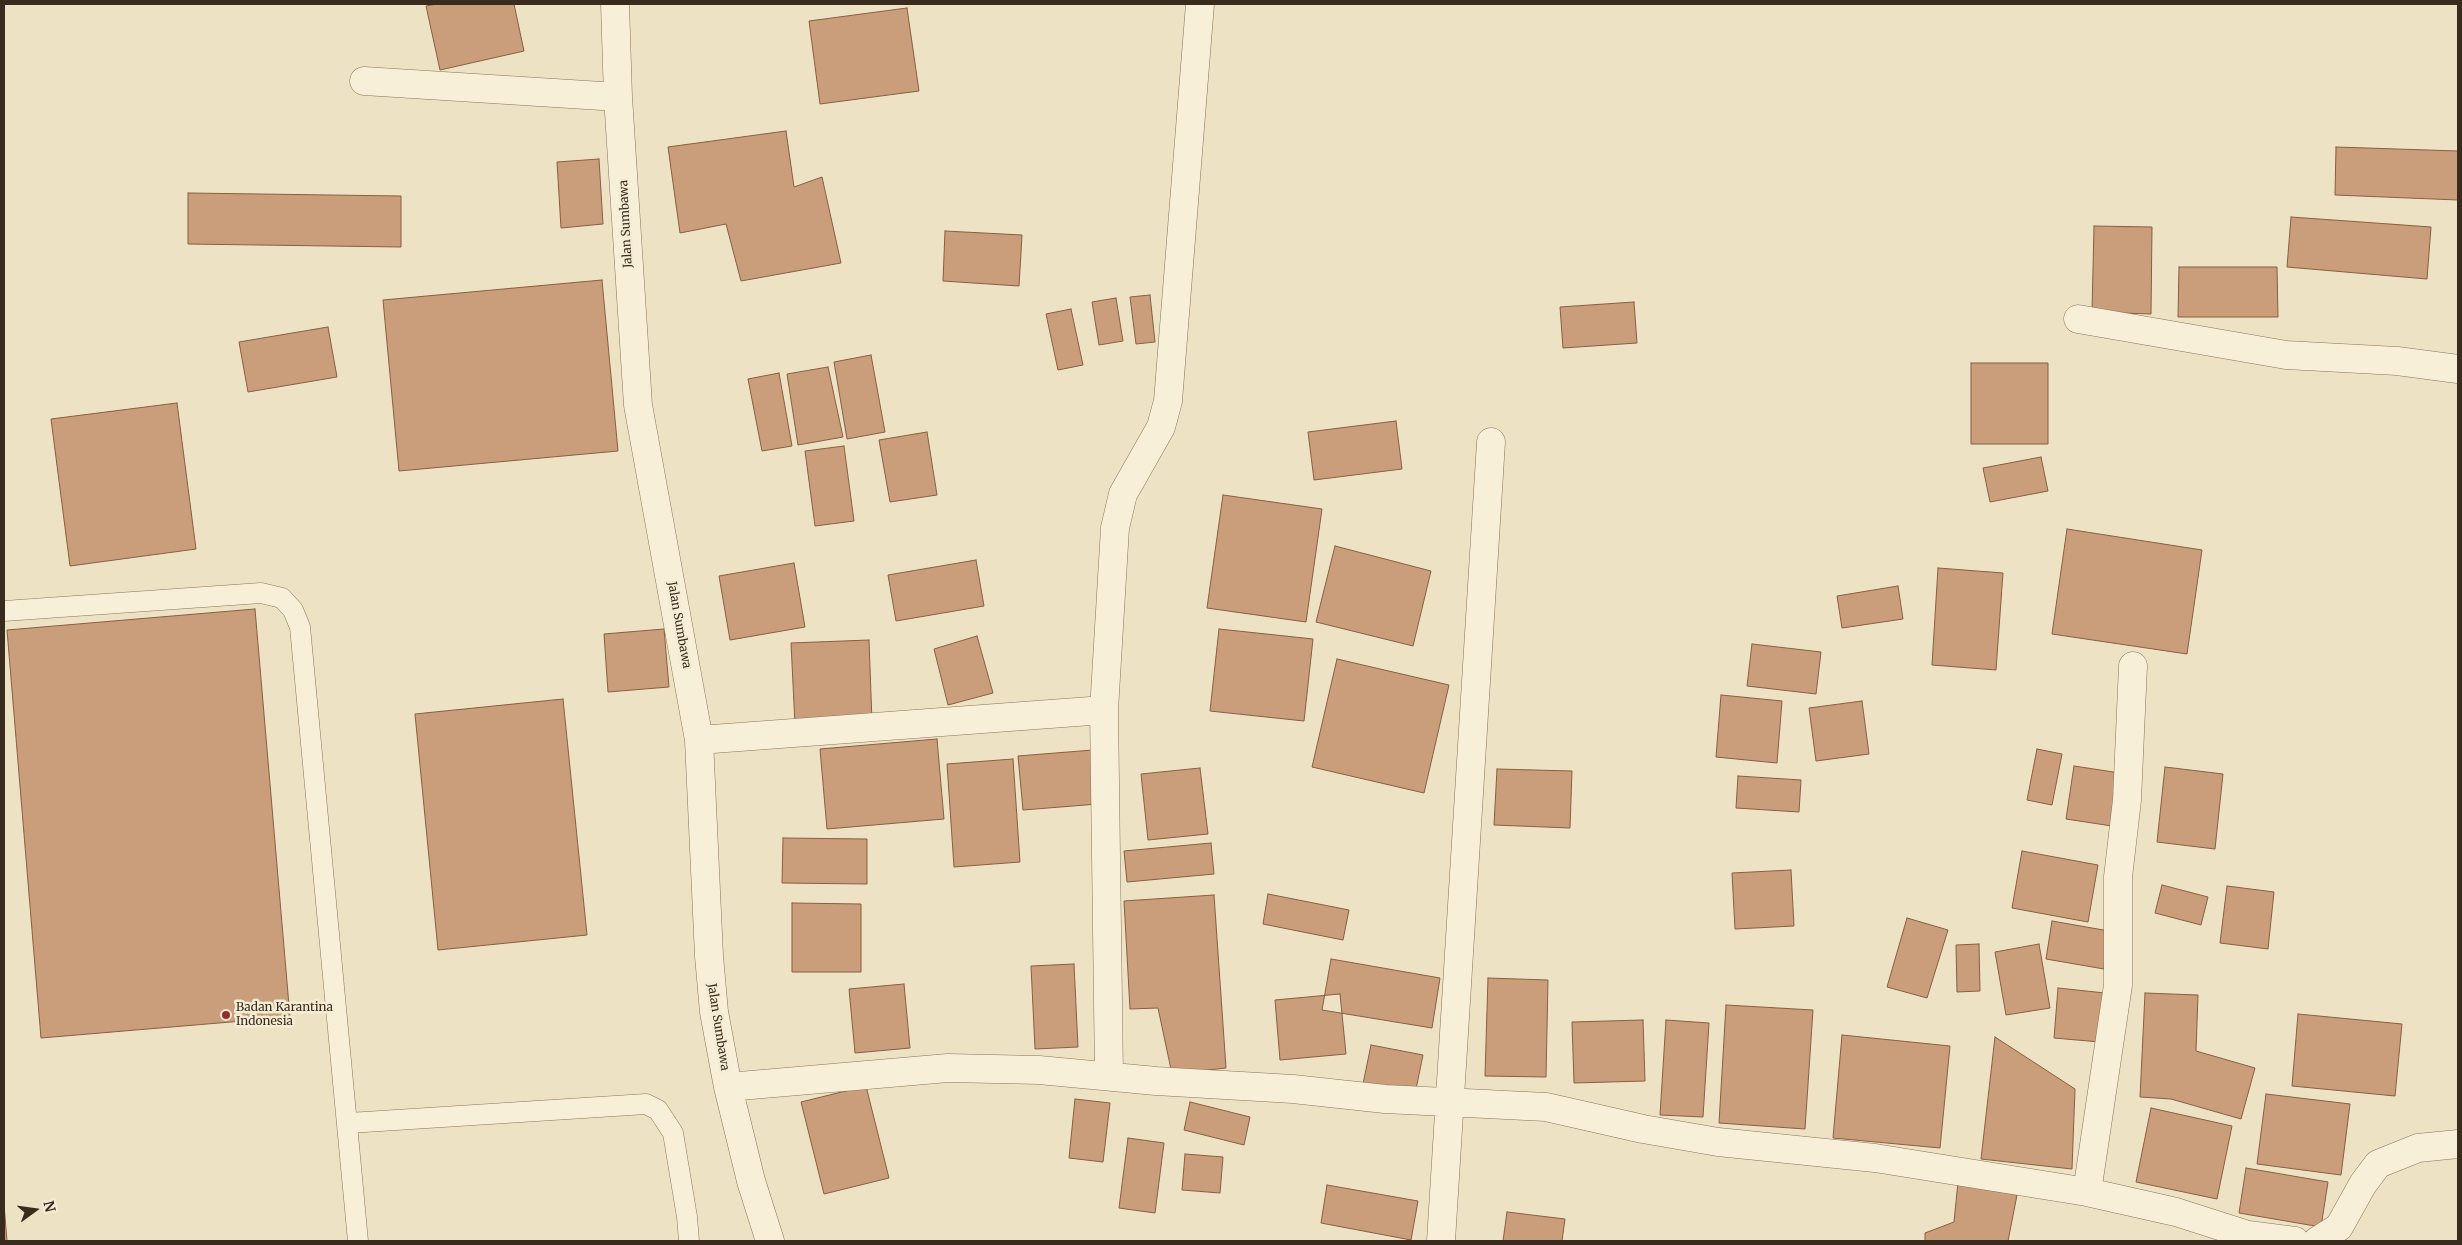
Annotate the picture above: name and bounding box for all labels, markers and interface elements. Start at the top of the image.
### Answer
street label: Jalan Sumbawa [617,180,635,268]
street label: Jalan Sumbawa [664,580,694,670]
street label: Jalan Sumbawa [704,982,732,1072]
place label: Badan Karantina Indonesia [236,1001,333,1029]
marker: Badan Karantina Indonesia [220,1009,232,1021]
north arrow [10,1185,60,1235]
text: N [39,1199,60,1214]

